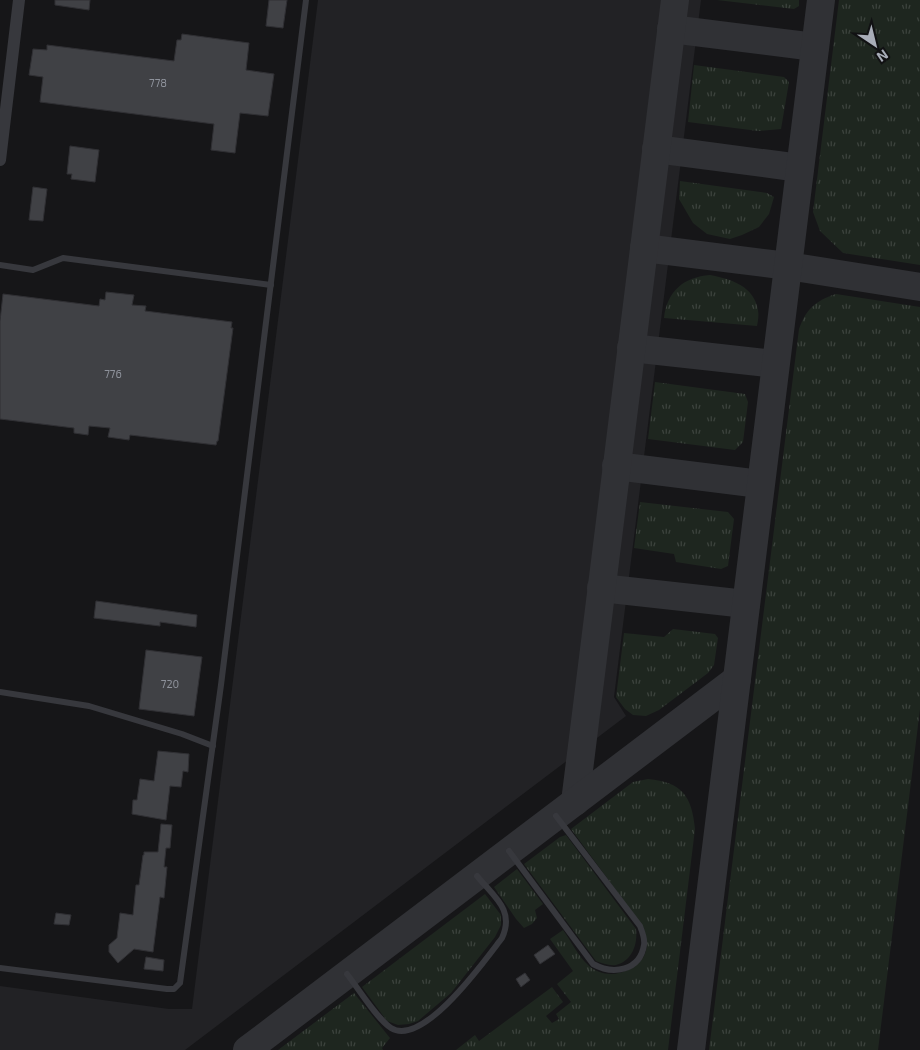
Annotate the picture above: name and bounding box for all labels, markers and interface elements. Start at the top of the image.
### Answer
north arrow [850,20,900,70]
text: N [874,46,892,66]
house number: 778 [149,76,167,89]
house number: 776 [104,367,122,380]
house number: 720 [161,677,179,690]

